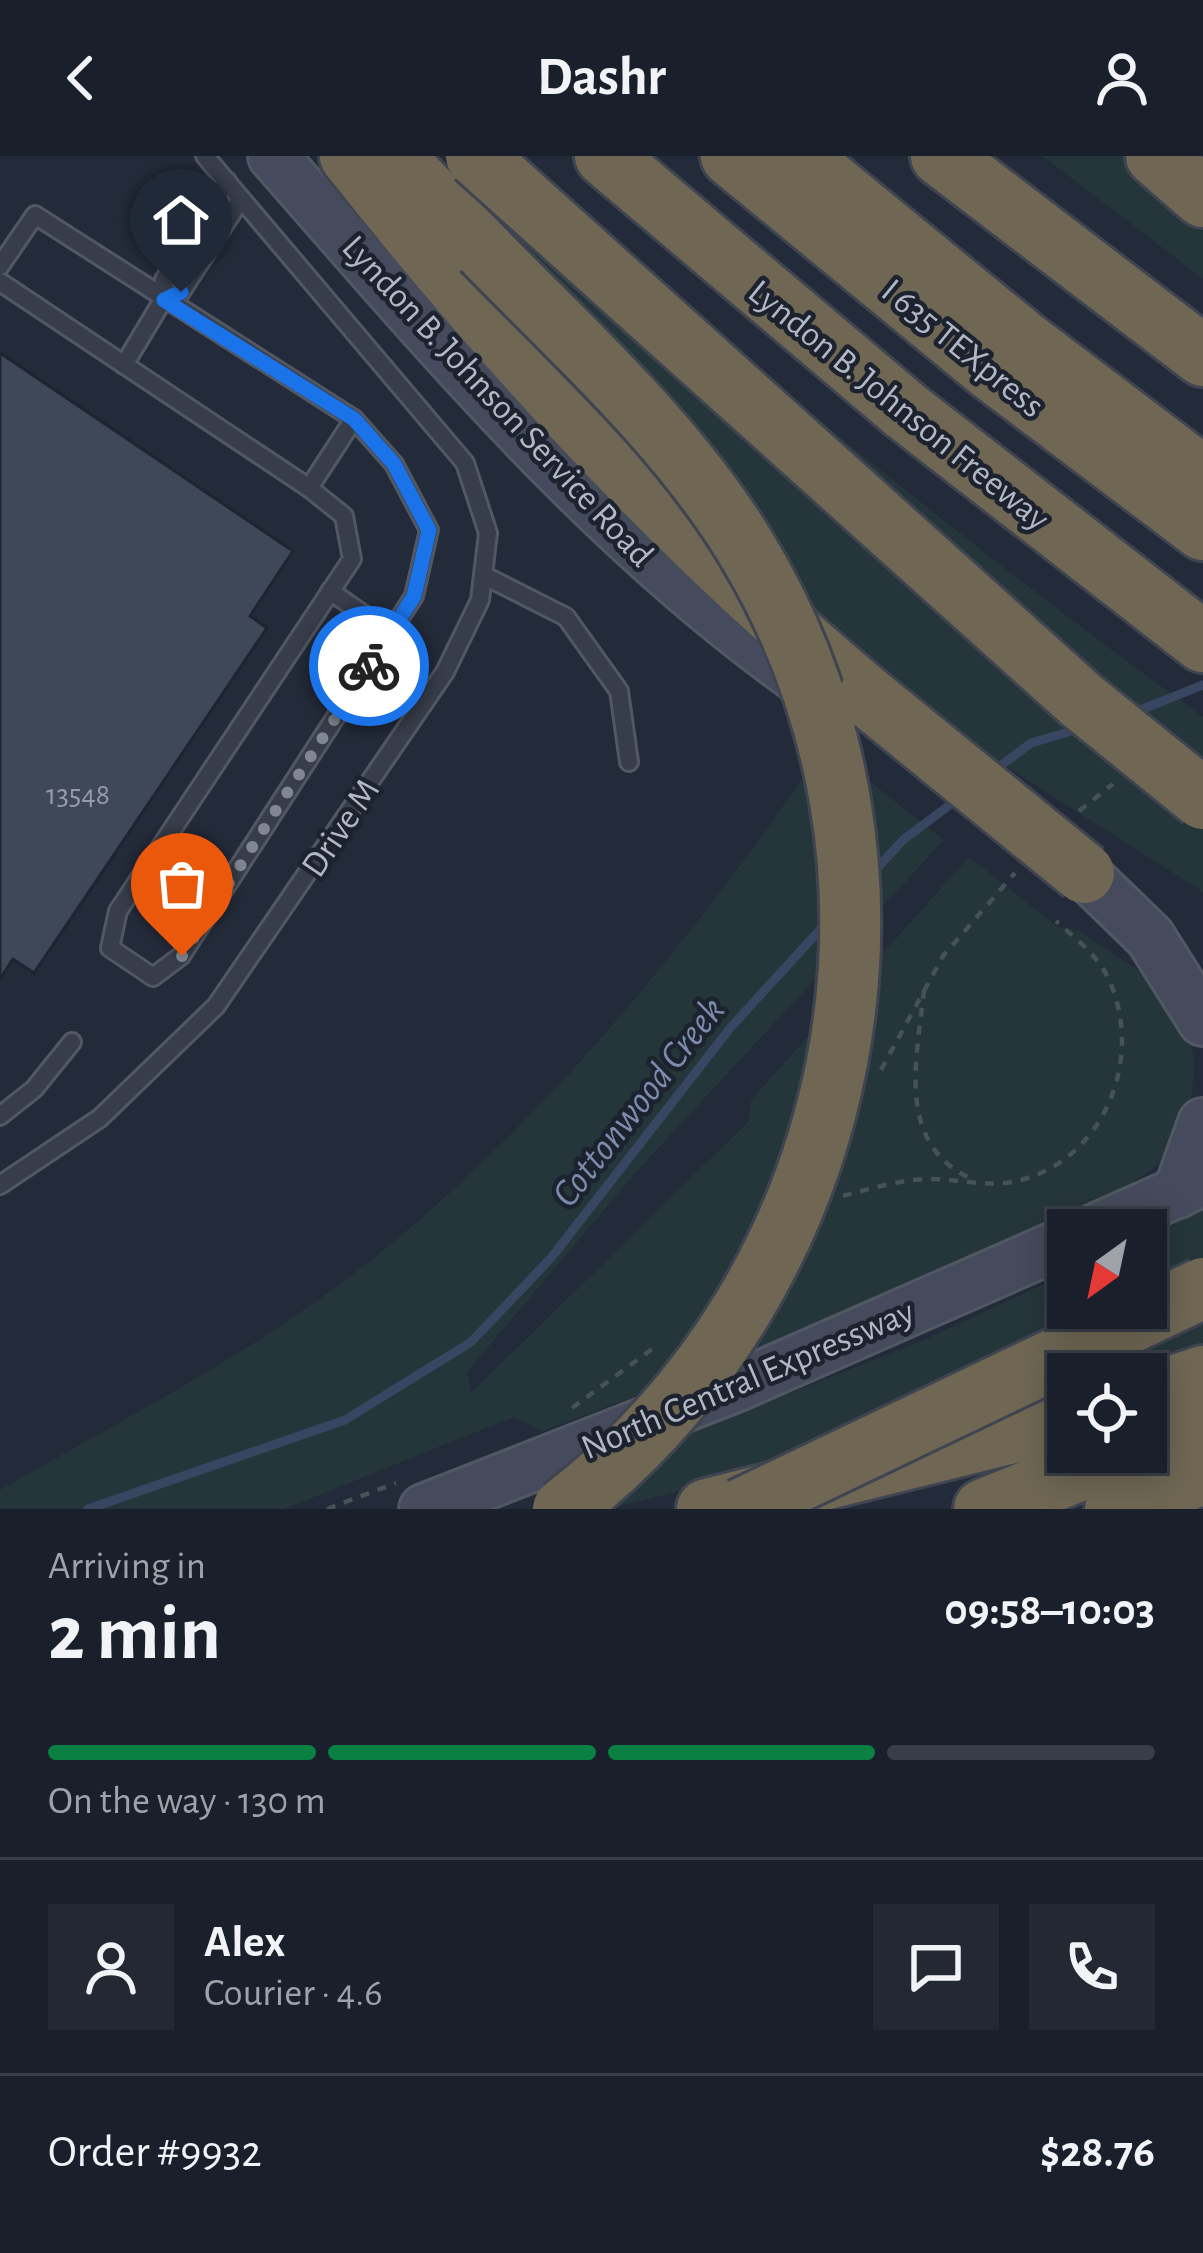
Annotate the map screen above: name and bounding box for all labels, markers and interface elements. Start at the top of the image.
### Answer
icon: back [48,45,114,111]
icon: person [1089,45,1155,111]
text: Dashr [537,51,666,105]
pin [130,169,232,292]
icon: home [148,187,214,253]
street label: Lyndon B. Johnson Service Road [335,229,660,574]
street label: I 635 TEXpress [875,273,1051,425]
street label: Lyndon B. Johnson Freeway [742,274,1056,538]
courier [309,606,429,726]
icon: bike [336,633,402,699]
street label: Drive M [295,773,386,883]
house number: 13548 [46,780,110,810]
pin [131,833,233,956]
icon: bag [149,851,215,917]
water label: Cottonwood Creek [546,991,732,1214]
north arrow [1047,1209,1167,1329]
map controls [1047,1209,1167,1473]
street label: North Central Expressway [576,1293,919,1466]
button: locate [1047,1353,1167,1473]
text: Arriving in [48,1547,206,1586]
text: 09:58–10:03 [944,1588,1155,1633]
text: 2 min [48,1596,221,1674]
text: On the way · 130 m [48,1782,326,1821]
button: person [48,1904,174,2030]
button: chat [873,1904,999,2030]
button: phone [1029,1904,1155,2030]
text: Alex [204,1920,285,1965]
text: Courier · 4.6 [204,1974,383,2013]
text: Order #9932 [48,2130,262,2175]
text: $28.76 [1040,2130,1155,2175]

